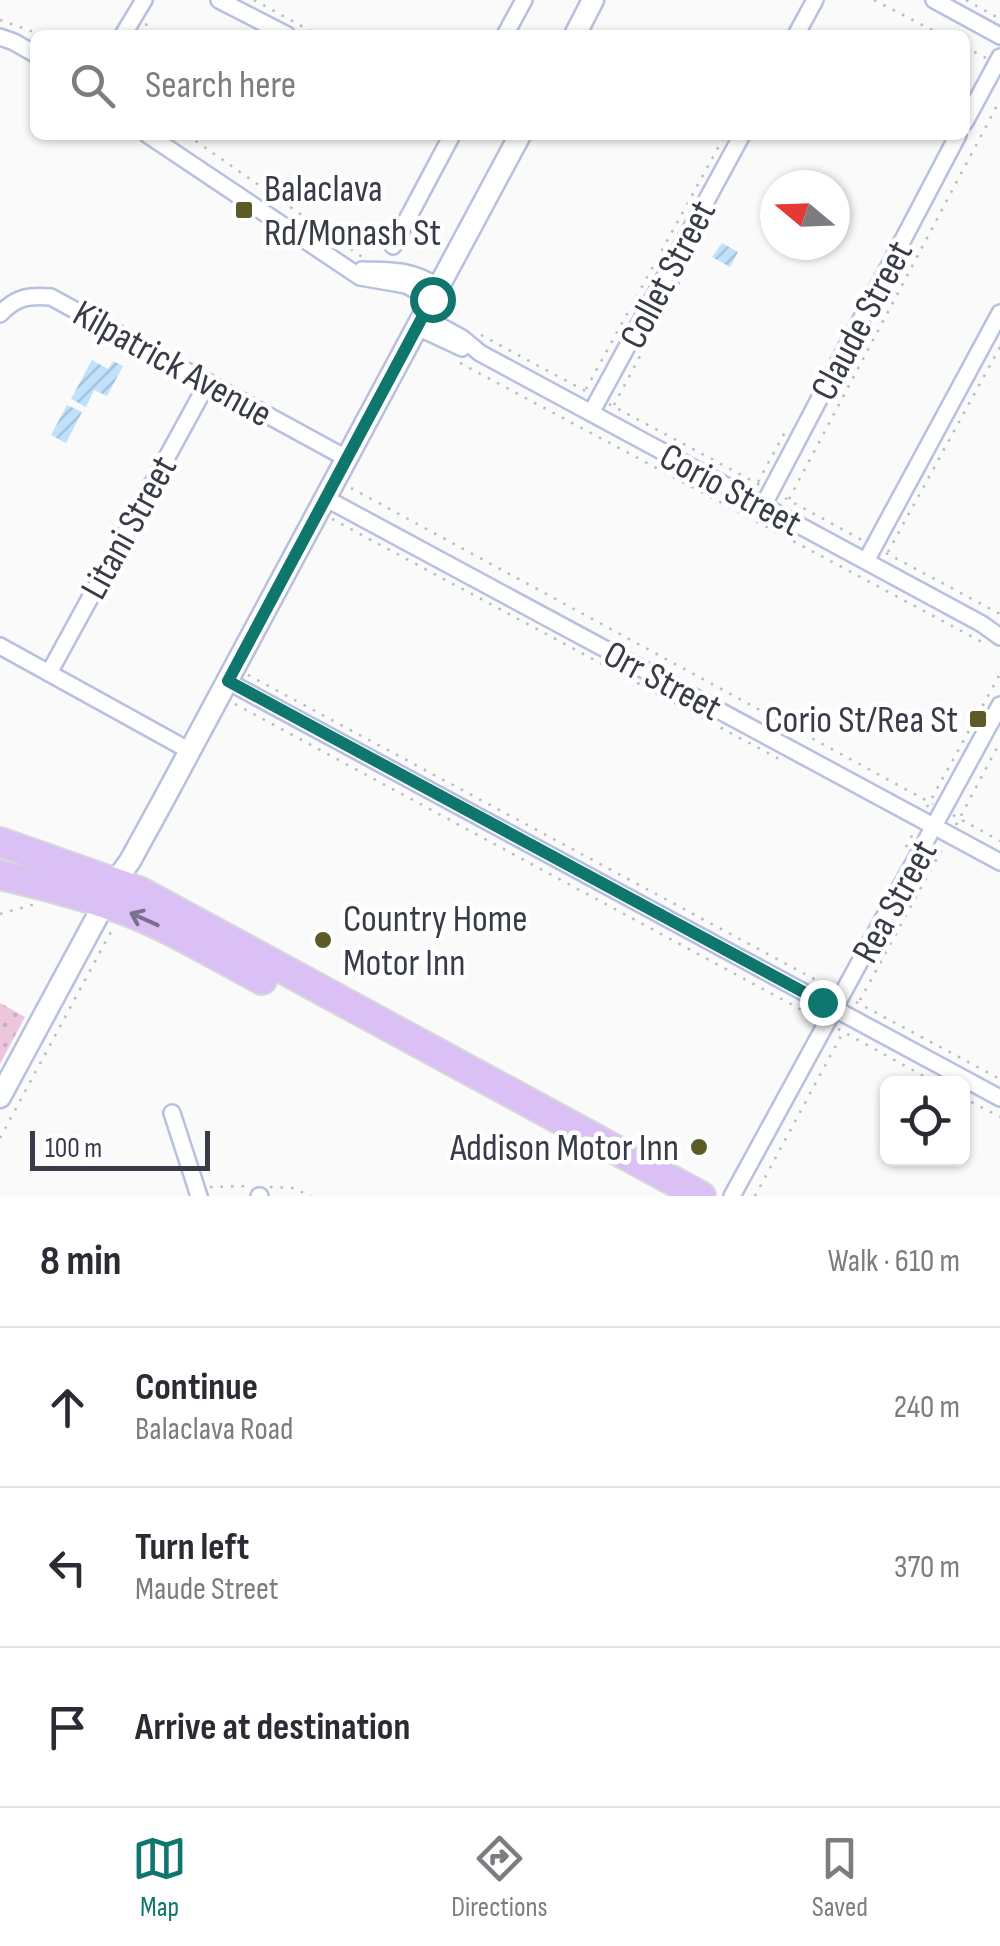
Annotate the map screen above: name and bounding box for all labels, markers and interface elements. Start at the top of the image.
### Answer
search box [30,30,970,140]
icon: search [65,58,120,113]
text: Search here [145,63,296,108]
place label: Balaclava Rd/Monash St [264,167,441,256]
north arrow [760,170,850,260]
street label: Collet Street [611,193,726,356]
marker: Balaclava Rd/Monash St [233,199,255,221]
street label: Claude Street [802,234,923,408]
route start [410,277,456,323]
street label: Kilpatrick Avenue [65,291,279,437]
street label: Corio Street [652,434,809,546]
street label: Litani Street [72,448,187,607]
street label: Orr Street [596,632,729,731]
place label: Corio St/Rea St [765,698,958,743]
marker: Corio St/Rea St [967,708,989,730]
street label: Rea Street [843,833,947,971]
place label: Country Home Motor Inn [343,897,528,986]
one-way arrow [129,909,160,927]
marker: Country Home Motor Inn [312,929,334,951]
route end [800,980,846,1026]
map controls [880,1076,970,1166]
button: locate [880,1076,970,1166]
scale bar [30,1126,210,1170]
place label: Addison Motor Inn [449,1126,679,1171]
text: 100 m [45,1132,102,1165]
marker: Addison Motor Inn [688,1136,710,1158]
text: 8 min [40,1236,121,1287]
text: Walk · 610 m [828,1242,960,1281]
text: Continue [135,1365,258,1410]
icon: ahead [40,1380,95,1435]
text: 240 m [894,1388,960,1427]
text: Balaclava Road [135,1410,293,1449]
text: Turn left [135,1525,249,1570]
icon: left [40,1540,95,1595]
text: 370 m [894,1548,960,1587]
text: Maude Street [135,1570,279,1609]
icon: arrive [40,1700,95,1755]
text: Arrive at destination [135,1705,410,1750]
tab: Map [132,1831,187,1924]
tab: Directions [451,1831,548,1924]
tab: Saved [812,1831,868,1924]

